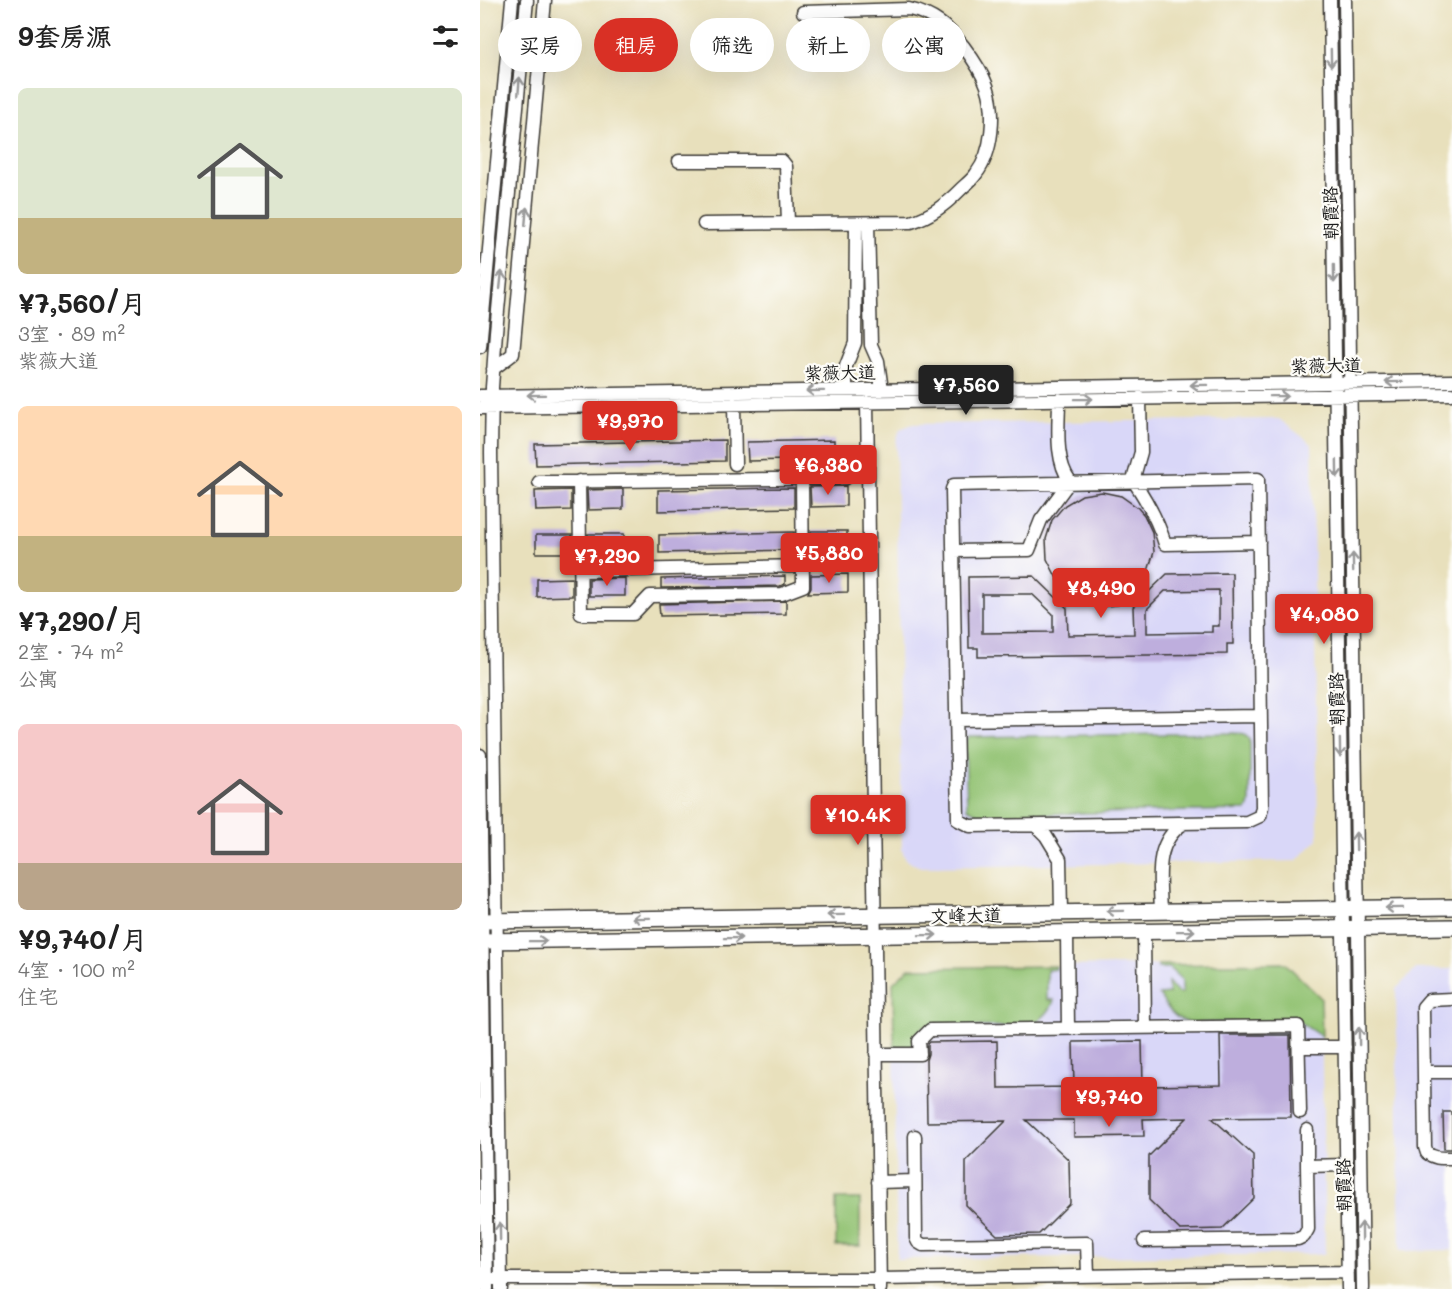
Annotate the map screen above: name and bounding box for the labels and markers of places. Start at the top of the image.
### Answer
pin: ¥7,560 [917,365,1015,416]
pin: ¥9,970 [581,401,679,452]
pin: ¥6,380 [779,445,877,496]
pin: ¥5,880 [780,533,878,584]
pin: ¥7,290 [558,536,656,587]
pin: ¥8,490 [1052,568,1150,619]
pin: ¥4,080 [1275,594,1373,645]
pin: ¥10.4K [809,795,907,846]
pin: ¥9,740 [1060,1077,1158,1128]

